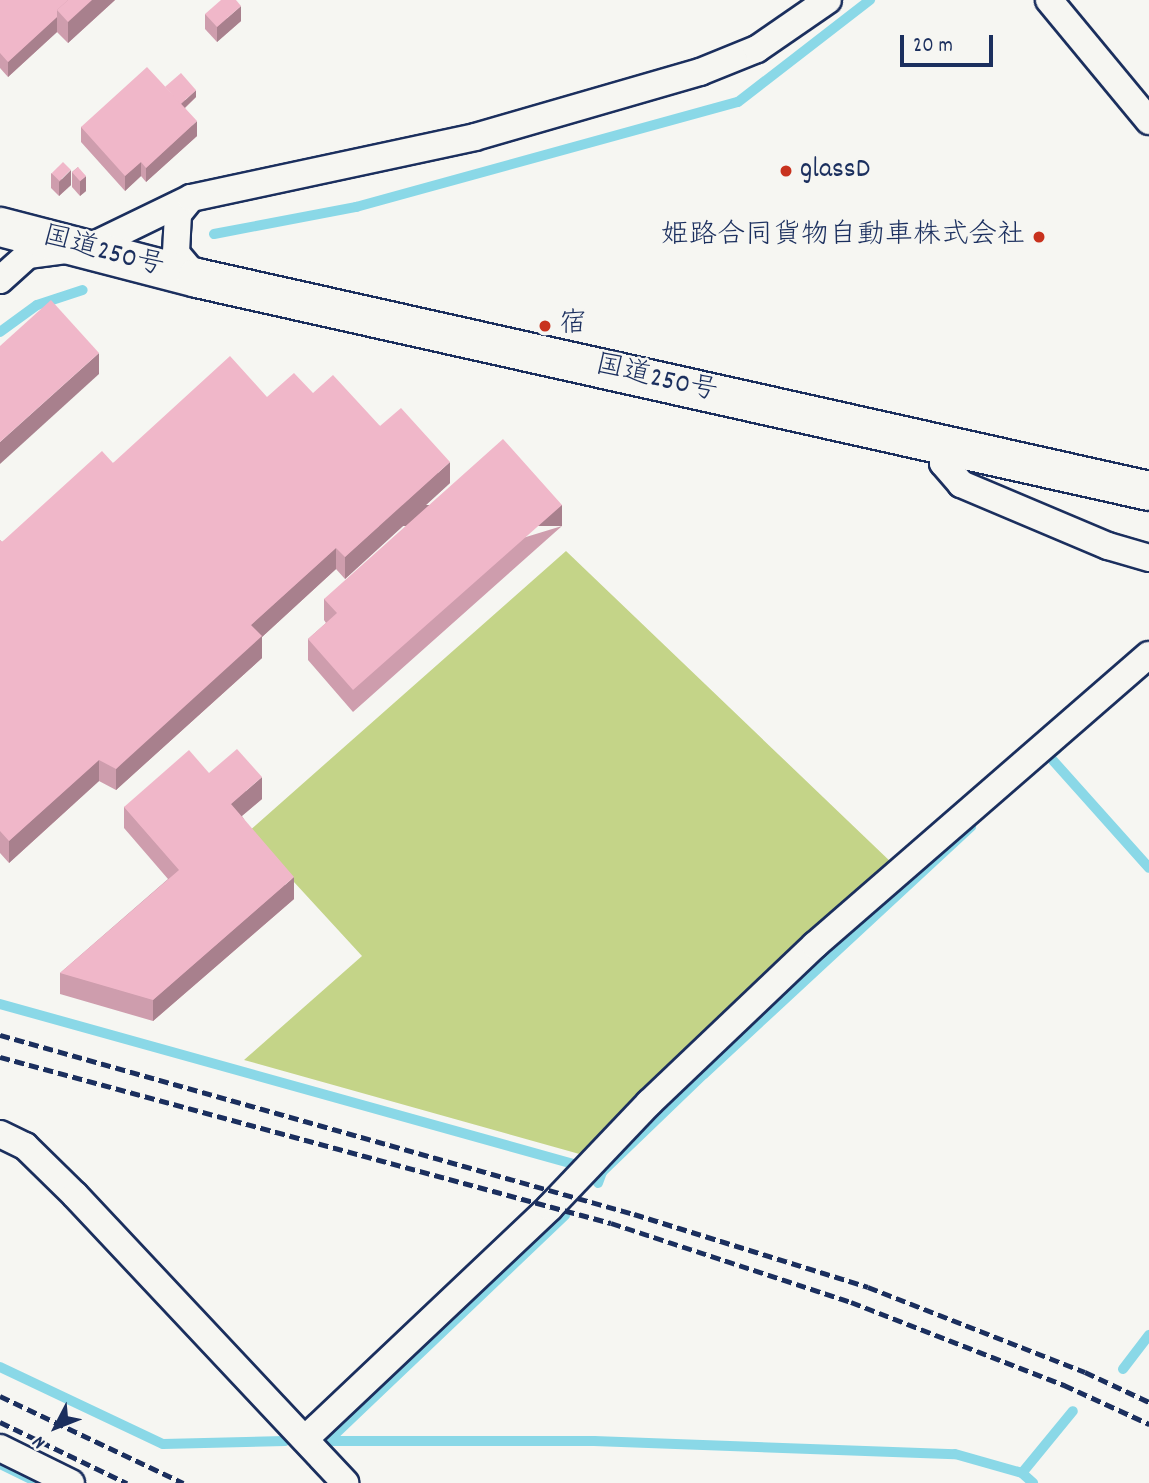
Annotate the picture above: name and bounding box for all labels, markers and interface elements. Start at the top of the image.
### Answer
scale bar [904,21,997,65]
text: 20 m [913,32,953,62]
place label: glassD [800,154,870,188]
marker: glassD [778,163,794,179]
place label: 姫路合同貨物自動車株式会社 [661,220,1025,254]
street label: 国道250号 [39,221,167,285]
marker: 姫路合同貨物自動車株式会社 [1031,229,1047,245]
place label: 宿 [559,309,587,343]
marker: 宿 [537,318,553,334]
street label: 国道250号 [592,350,720,410]
north arrow [21,1392,91,1462]
text: N [27,1429,53,1454]

